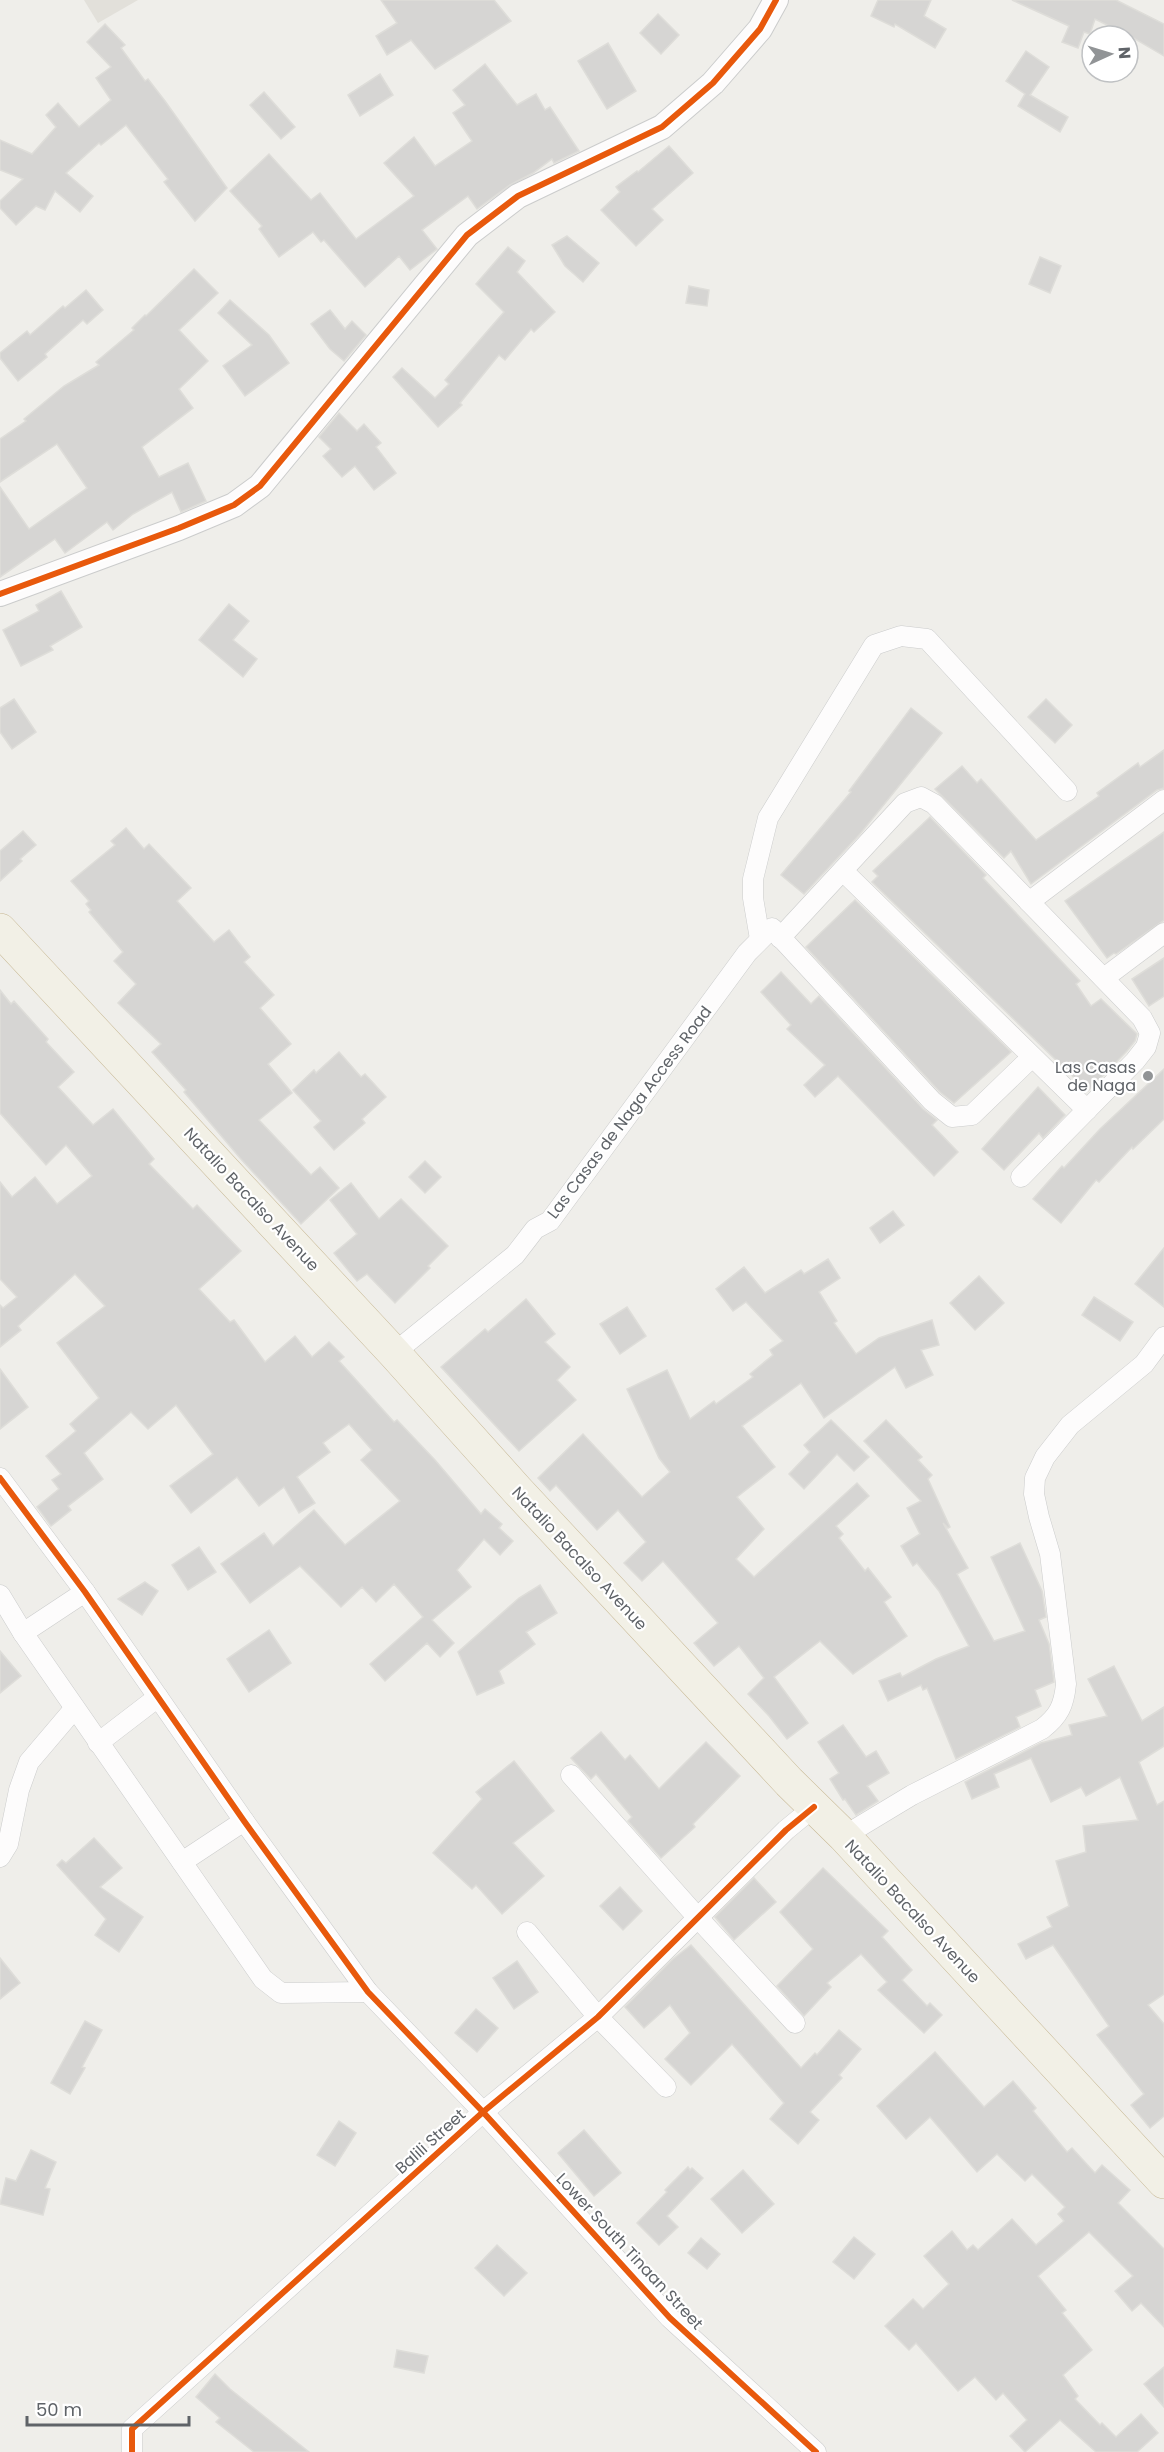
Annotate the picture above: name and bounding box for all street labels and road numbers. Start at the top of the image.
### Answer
street label: Las Casas de Naga Access Road [542,1001,717,1223]
street label: Natalio Bacalso Avenue [179,1122,325,1276]
street label: Natalio Bacalso Avenue [507,1481,653,1635]
street label: Natalio Bacalso Avenue [840,1834,986,1988]
street label: Balili Street [390,2103,471,2179]
street label: Lower South Tinaan Street [551,2168,709,2335]

